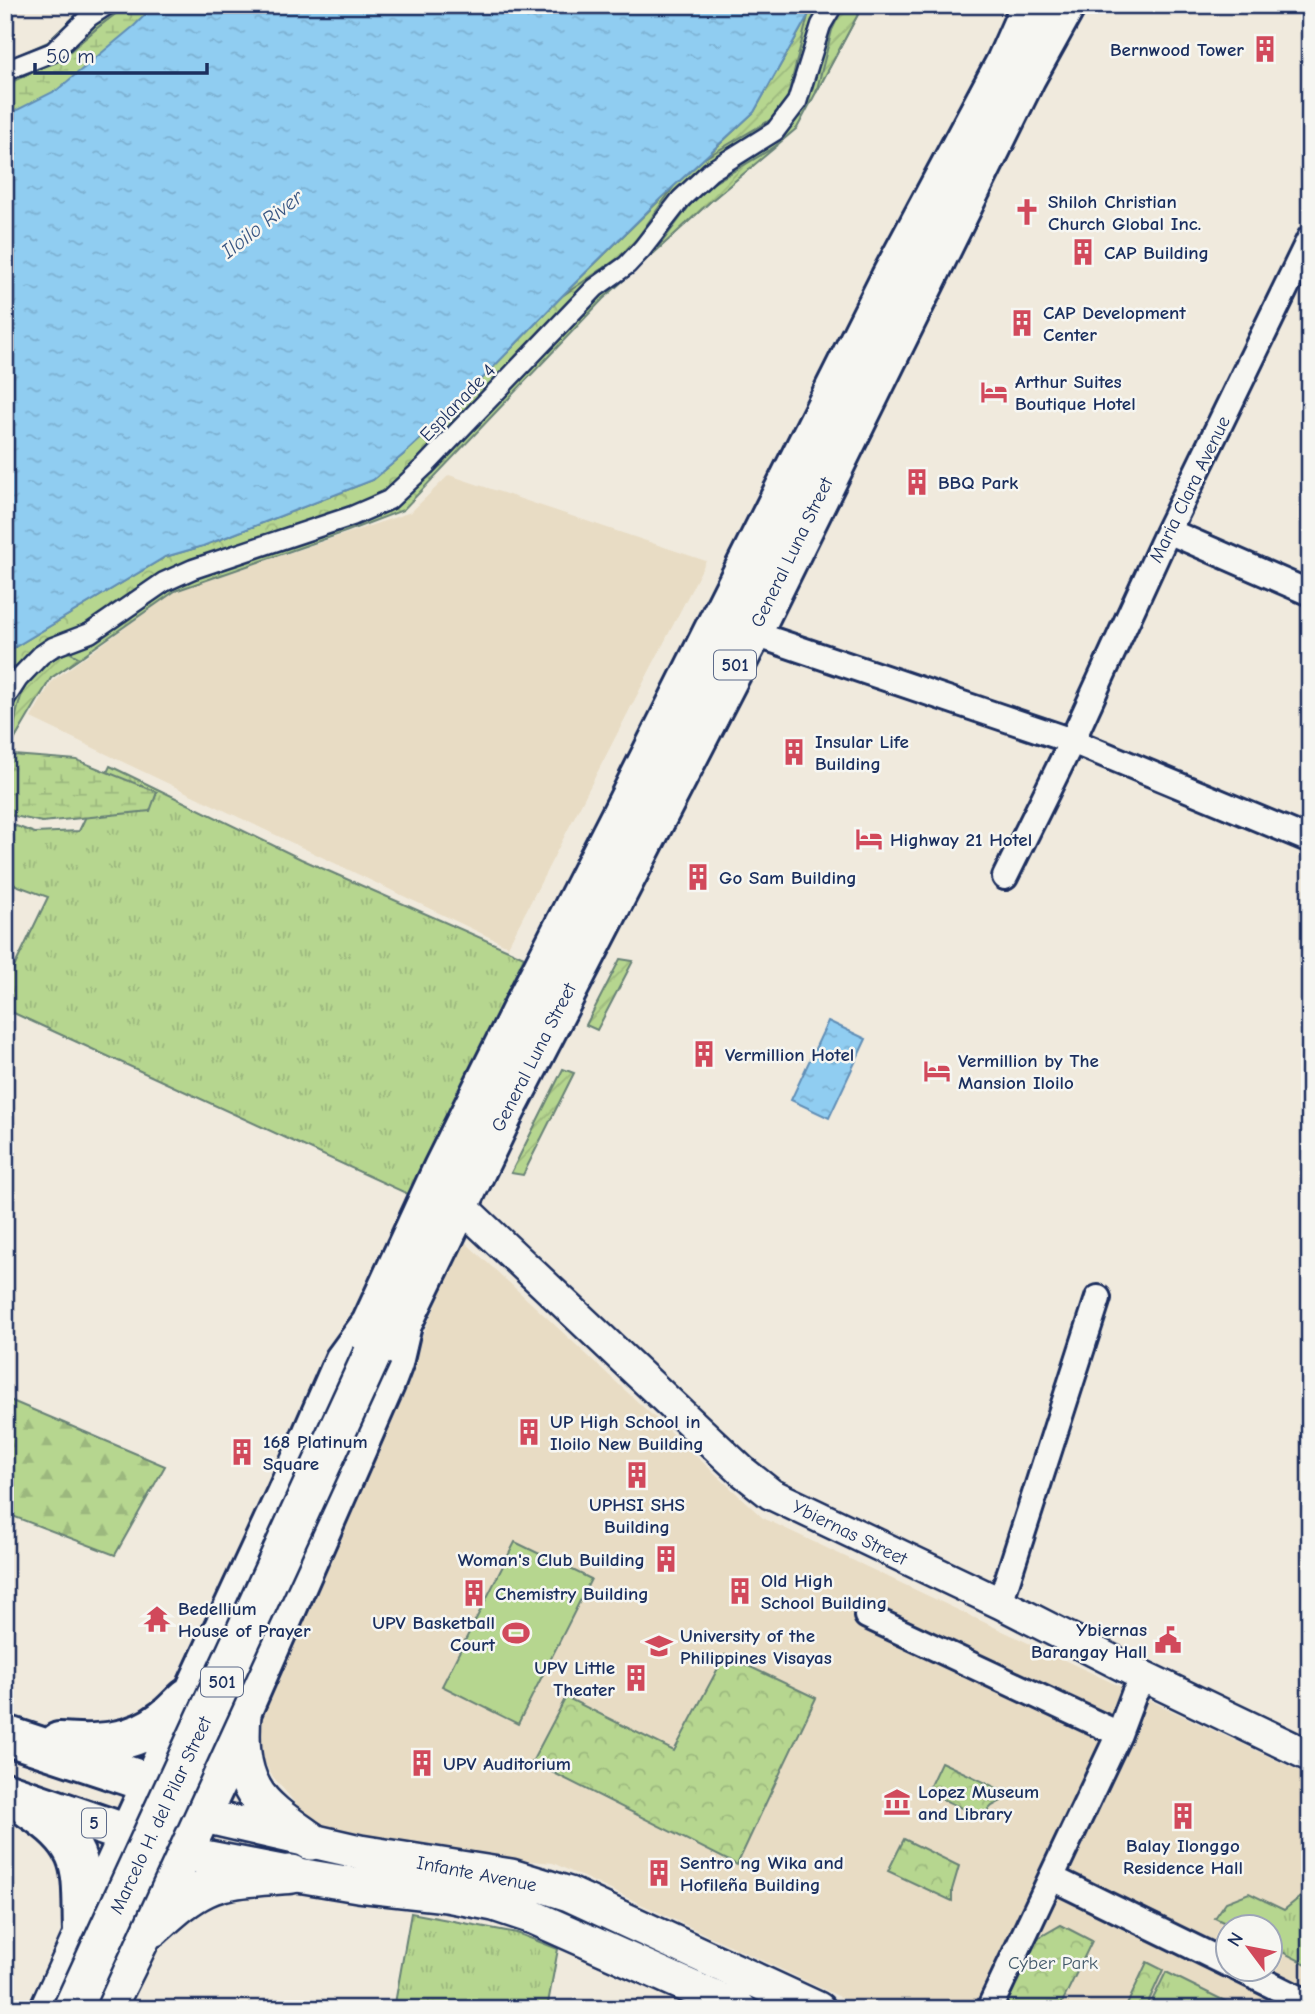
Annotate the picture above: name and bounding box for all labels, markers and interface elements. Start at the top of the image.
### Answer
scale bar [35,32,206,76]
building icon: Bernwood Tower [1250,34,1280,64]
place label: Bernwood Tower [1110,39,1244,61]
text: 50 m [46,44,95,68]
water label: Iloilo River [216,184,309,264]
place label: Shiloh Christian Church Global Inc. [1048,191,1201,235]
church icon: Shiloh Christian Church Global Inc. [1012,197,1042,227]
building icon: CAP Building [1068,237,1098,267]
place label: CAP Building [1104,242,1209,264]
place label: CAP Development Center [1043,302,1186,346]
building icon: CAP Development Center [1007,308,1037,338]
street label: Esplanade 4 [415,359,500,446]
place label: Arthur Suites Boutique Hotel [1015,371,1136,415]
hotel icon: Arthur Suites Boutique Hotel [979,377,1009,407]
street label: Maria Clara Avenue [1145,412,1235,566]
building icon: BBQ Park [902,467,932,497]
place label: BBQ Park [938,472,1019,494]
street label: General Luna Street [746,473,838,631]
road number: 501 [714,650,756,680]
place label: Insular Life Building [815,731,909,775]
building icon: Insular Life Building [779,737,809,767]
hotel icon: Highway 21 Hotel [854,824,884,854]
place label: Highway 21 Hotel [890,829,1032,851]
building icon: Go Sam Building [683,862,713,892]
place label: Go Sam Building [719,867,857,889]
street label: General Luna Street [487,979,581,1135]
building icon: Vermillion Hotel [689,1039,719,1069]
place label: Vermillion Hotel [725,1044,854,1066]
place label: Vermillion by The Mansion Iloilo [958,1050,1099,1094]
hotel icon: Vermillion by The Mansion Iloilo [922,1056,952,1086]
place label: UP High School in Iloilo New Building [550,1411,704,1455]
building icon: UP High School in Iloilo New Building [514,1417,544,1447]
place label: 168 Platinum Square [263,1431,368,1475]
building icon: 168 Platinum Square [227,1437,257,1467]
building icon: UPHSI SHS Building [622,1460,652,1490]
place label: UPHSI SHS Building [589,1494,685,1538]
street label: Ybiernas Street [789,1496,911,1570]
building icon: Woman's Club Building [651,1544,681,1574]
place label: Woman's Club Building [458,1549,645,1571]
place label: Old High School Building [761,1570,887,1614]
building icon: Old High School Building [725,1576,755,1606]
building icon: Chemistry Building [459,1578,489,1608]
place label: Chemistry Building [495,1583,649,1605]
place label: Bedellium House of Prayer [178,1598,311,1642]
temple icon: Bedellium House of Prayer [142,1604,172,1634]
place label: UPV Basketball Court [372,1612,496,1656]
sports icon: UPV Basketball Court [501,1618,531,1648]
place label: Ybiernas Barangay Hall [1031,1619,1147,1663]
place label: University of the Philippines Visayas [680,1625,832,1669]
public building icon: Ybiernas Barangay Hall [1153,1625,1183,1655]
school or university icon: University of the Philippines Visayas [644,1631,674,1661]
place label: UPV Little Theater [534,1657,615,1701]
building icon: UPV Little Theater [621,1663,651,1693]
road number: 501 [201,1667,243,1696]
street label: Marcelo H. del Pilar Street [105,1713,217,1918]
building icon: UPV Auditorium [407,1748,437,1778]
place label: UPV Auditorium [443,1753,571,1775]
place label: Lopez Museum and Library [918,1781,1039,1825]
museum icon: Lopez Museum and Library [882,1787,912,1817]
building icon: Balay Ilonggo Residence Hall [1168,1801,1198,1831]
road number: 5 [82,1809,106,1838]
place label: Balay Ilonggo Residence Hall [1123,1835,1243,1879]
street label: Infante Avenue [415,1852,539,1896]
place label: Sentro ng Wika and Hofileña Building [680,1852,844,1896]
building icon: Sentro ng Wika and Hofileña Building [644,1858,674,1888]
north arrow [1214,1912,1284,1982]
text: N [1223,1928,1248,1951]
park label: Cyber Park [1008,1952,1099,1974]

